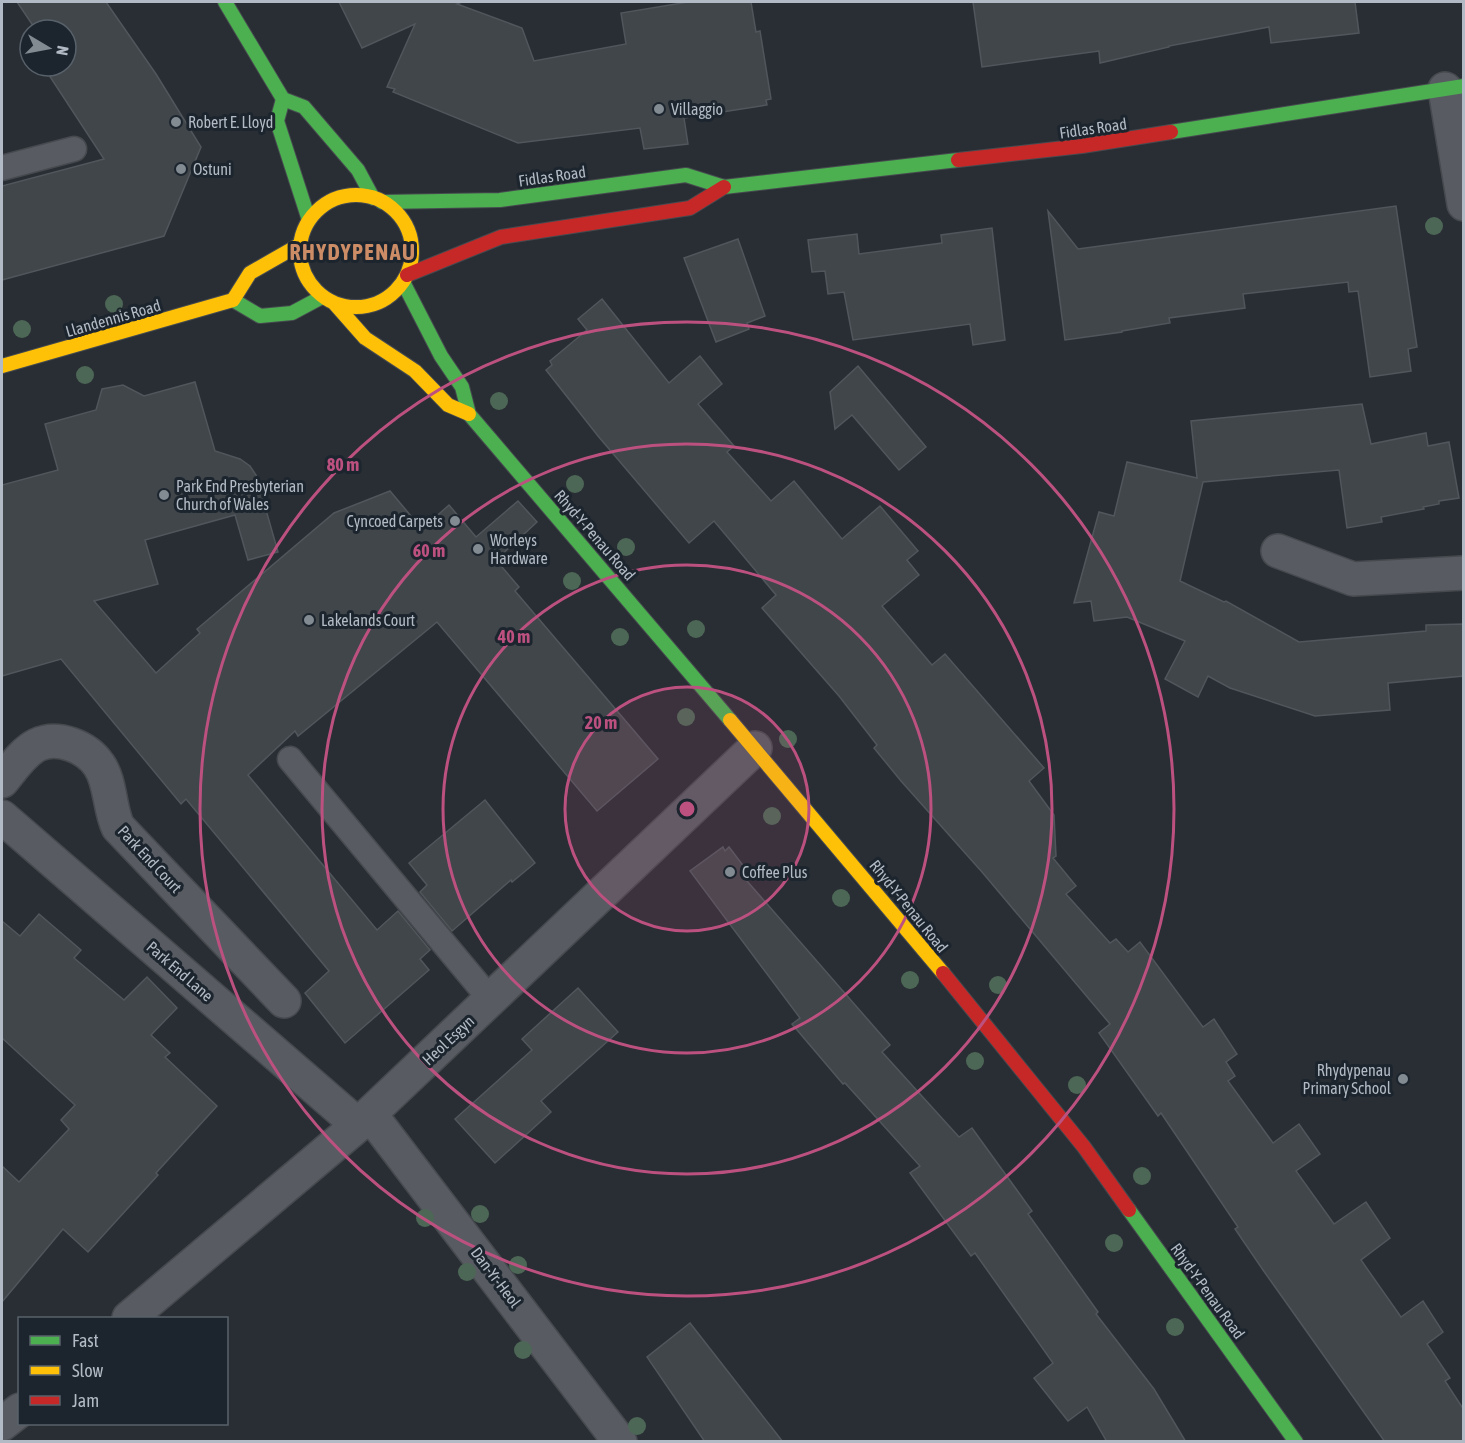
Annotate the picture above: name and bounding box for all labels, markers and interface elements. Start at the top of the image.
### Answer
north arrow [18,18,78,78]
text: N [53,44,72,57]
place label: Villaggio [671,100,723,119]
marker: Villaggio [652,102,666,116]
place label: Robert E. Lloyd [188,113,273,132]
street label: Fidlas Road [1058,114,1128,142]
marker: Robert E. Lloyd [169,115,183,129]
place label: Ostuni [193,160,232,178]
marker: Ostuni [174,162,188,176]
street label: Fidlas Road [517,162,587,190]
district label: RHYDYPENAU [290,239,416,265]
street label: Llandennis Road [63,296,163,340]
text: 80 m [327,454,359,475]
place label: Park End Presbyterian Church of Wales [176,477,304,513]
street label: Rhyd-Y-Penau Road [550,486,639,584]
marker: Park End Presbyterian Church of Wales [157,488,171,502]
place label: Cyncoed Carpets [347,512,443,531]
marker: Cyncoed Carpets [448,514,462,528]
place label: Worleys Hardware [490,531,548,567]
text: 60 m [413,540,445,561]
marker: Worleys Hardware [471,542,485,556]
place label: Lakelands Court [321,611,415,629]
marker: Lakelands Court [302,613,316,627]
text: 40 m [497,626,530,647]
text: 20 m [585,712,617,733]
centre of rings [677,799,697,819]
street label: Park End Court [114,822,186,896]
street label: Rhyd-Y-Penau Road [865,856,952,956]
place label: Coffee Plus [742,863,808,881]
marker: Coffee Plus [723,865,737,879]
street label: Park End Lane [143,937,217,1005]
street label: Heol Esgyn [418,1012,478,1069]
place label: Rhydypenau Primary School [1303,1061,1392,1098]
marker: Rhydypenau Primary School [1396,1072,1410,1086]
street label: Rhyd-Y-Penau Road [1167,1240,1249,1343]
street label: Dan-Yr-Heol [468,1243,525,1311]
legend [18,1317,228,1425]
text: Fast [72,1330,99,1351]
text: Slow [72,1360,103,1381]
text: Jam [72,1390,99,1411]

